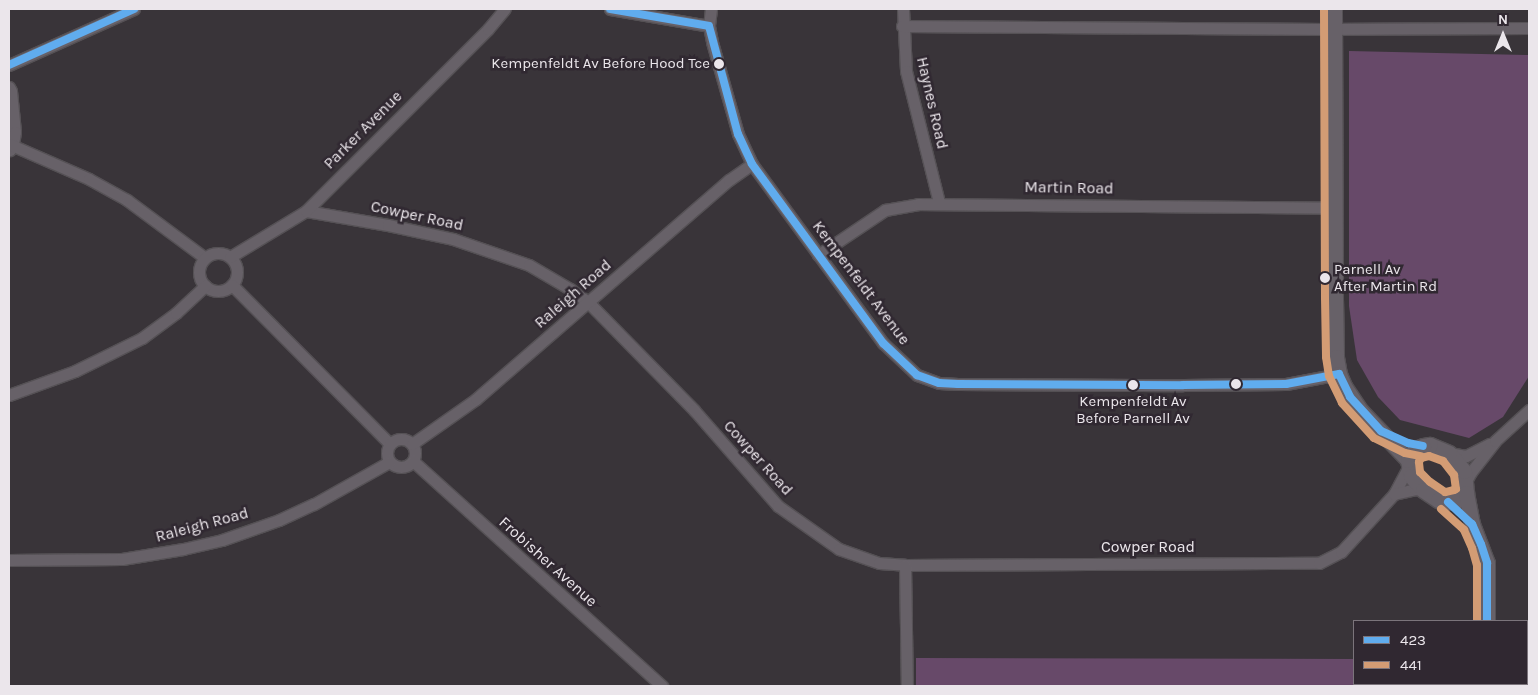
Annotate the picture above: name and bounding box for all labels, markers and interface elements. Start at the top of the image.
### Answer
north arrow [1478,10,1528,60]
text: N [1498,11,1508,28]
place label: Kempenfeldt Av Before Hood Tce [491,55,710,73]
street label: Haynes Road [912,55,952,151]
marker: Kempenfeldt Av Before Hood Tce [714,59,724,69]
street label: Parker Avenue [320,87,406,173]
street label: Martin Road [1024,178,1114,198]
street label: Cowper Road [369,197,465,235]
street label: Kempenfeldt Avenue [808,217,914,349]
street label: Raleigh Road [531,255,615,333]
place label: Parnell Av After Martin Rd [1334,260,1437,295]
marker: Parnell Av After Martin Rd [1320,273,1330,283]
unlabelled marker [1231,379,1241,389]
marker: Kempenfeldt Av Before Parnell Av [1128,380,1138,390]
place label: Kempenfeldt Av Before Parnell Av [1076,392,1190,427]
street label: Cowper Road [719,417,797,499]
street label: Raleigh Road [153,503,251,547]
street label: Frobisher Avenue [495,513,601,611]
street label: Cowper Road [1101,537,1195,557]
legend [1353,620,1528,685]
text: 423 [1400,631,1426,649]
text: 441 [1400,656,1422,674]

